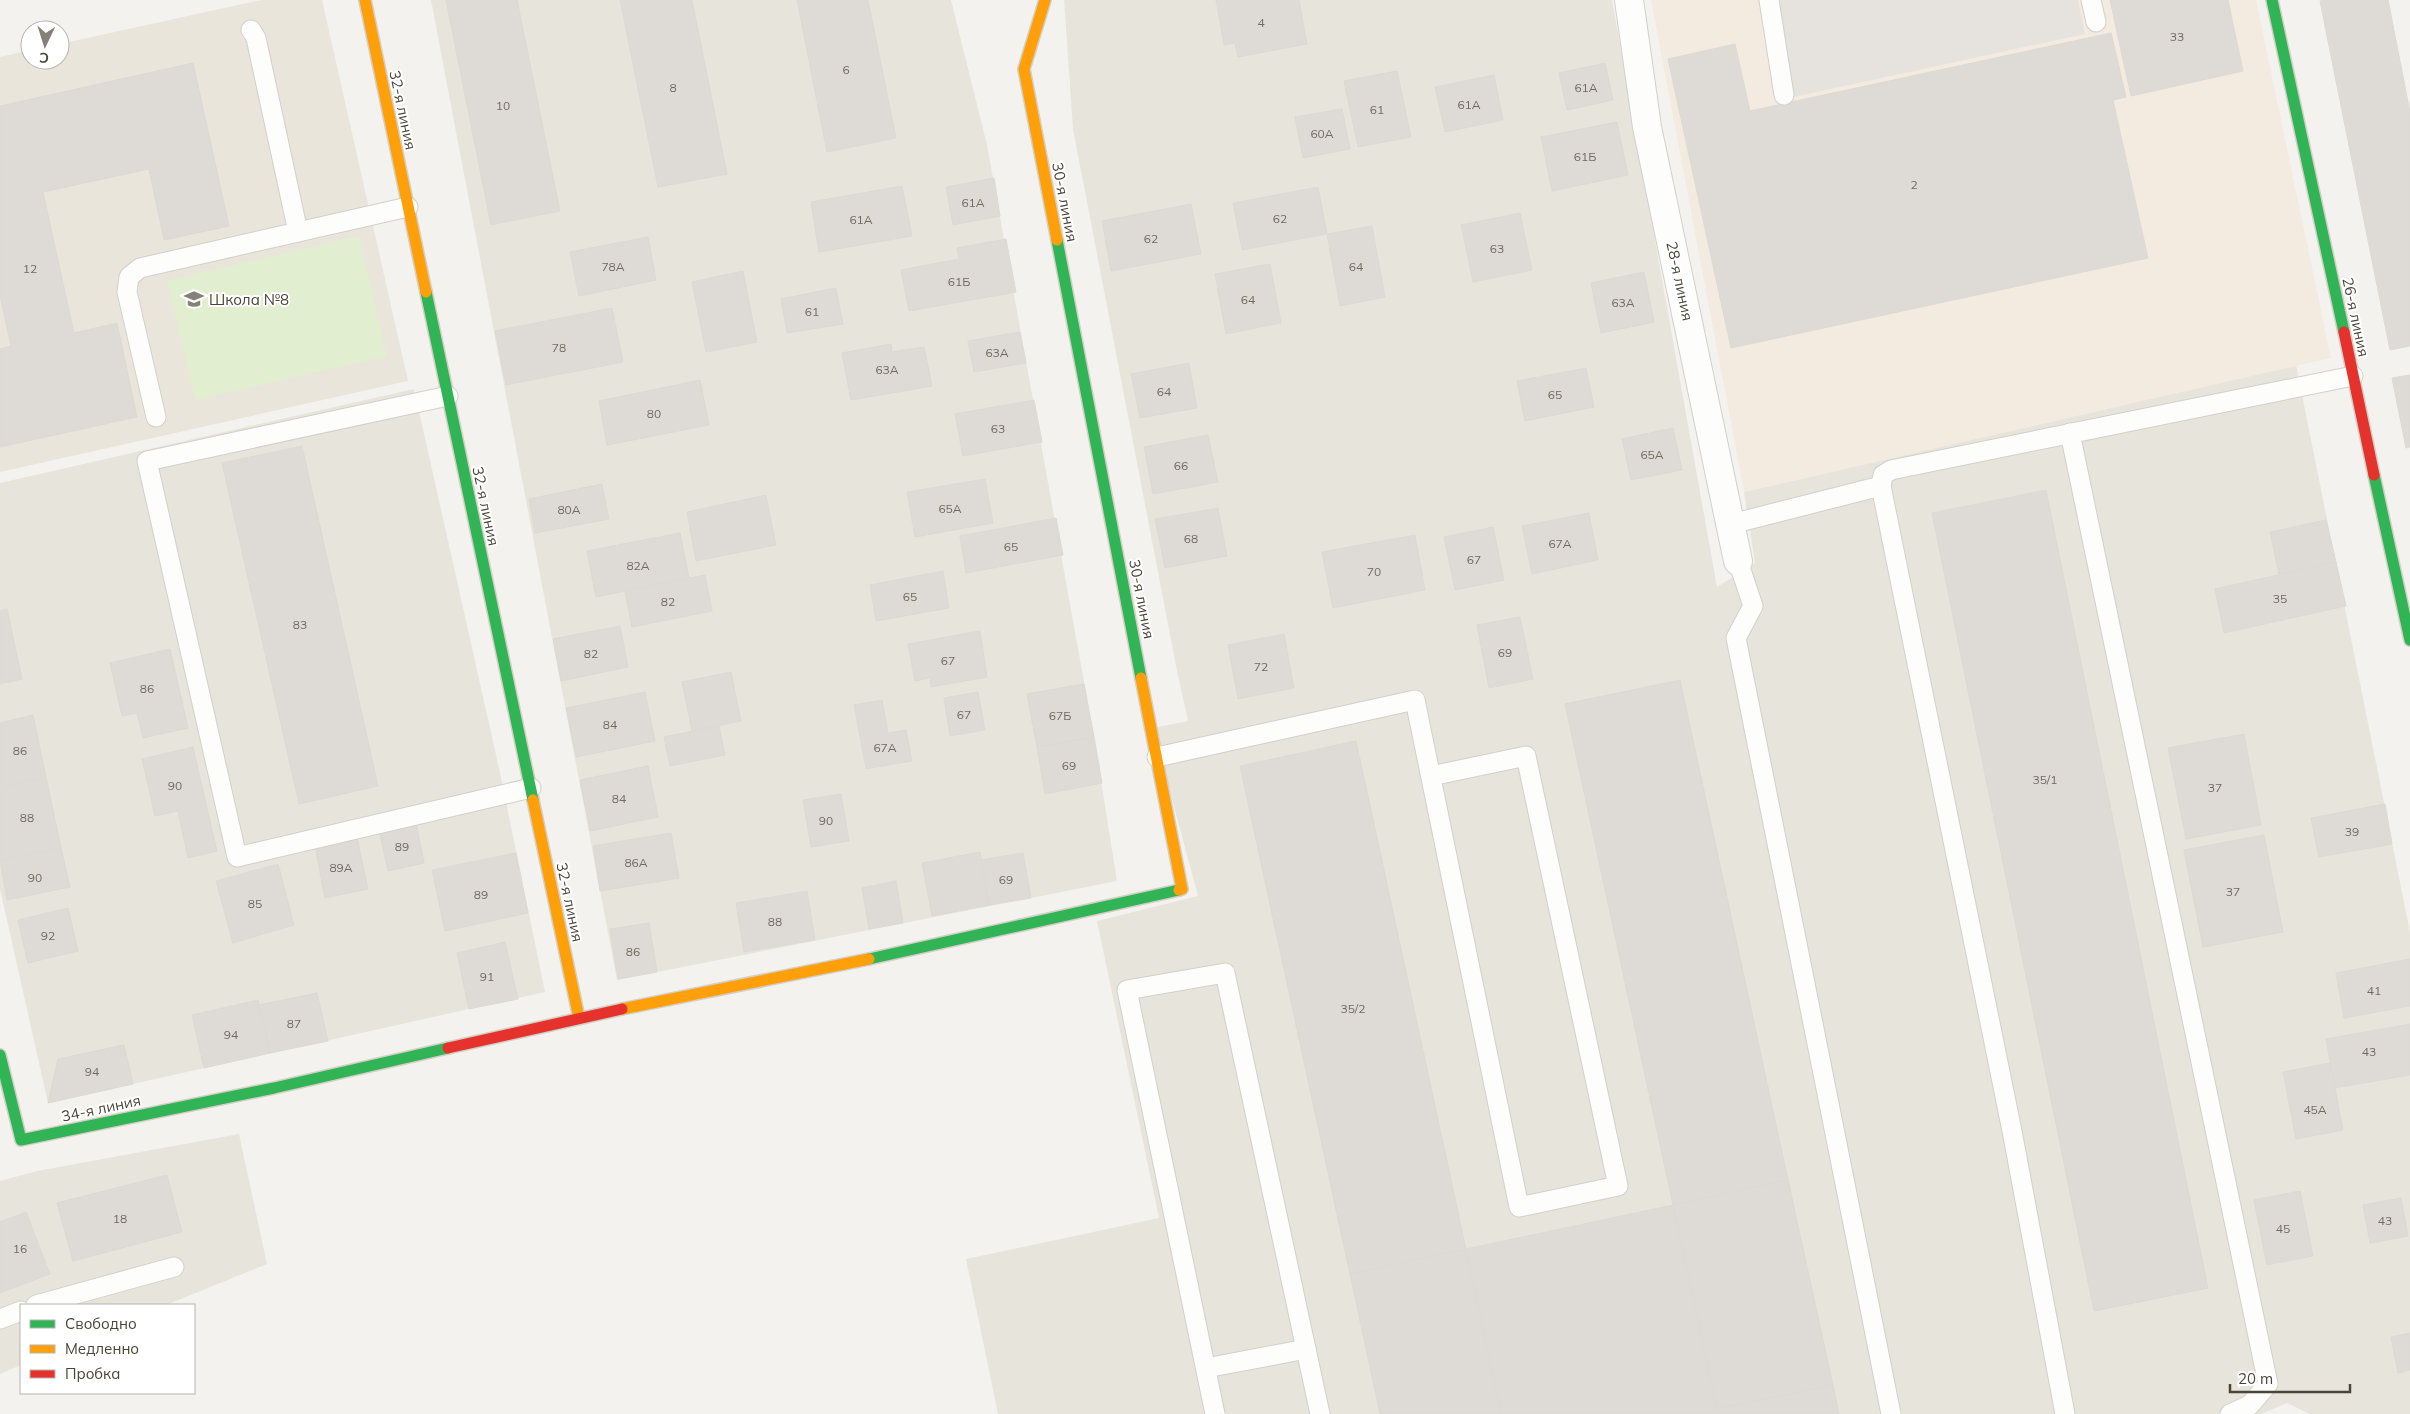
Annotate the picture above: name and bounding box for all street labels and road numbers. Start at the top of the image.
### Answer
street label: 32-я линия [385,69,421,151]
street label: 30-я линия [1048,161,1082,243]
street label: 28-я линия [1662,240,1698,322]
street label: 26-я линия [2338,276,2374,358]
street label: 32-я линия [468,465,504,547]
street label: 30-я линия [1125,558,1159,640]
street label: 32-я линия [552,861,588,943]
street label: 34-я линия [60,1090,142,1126]

